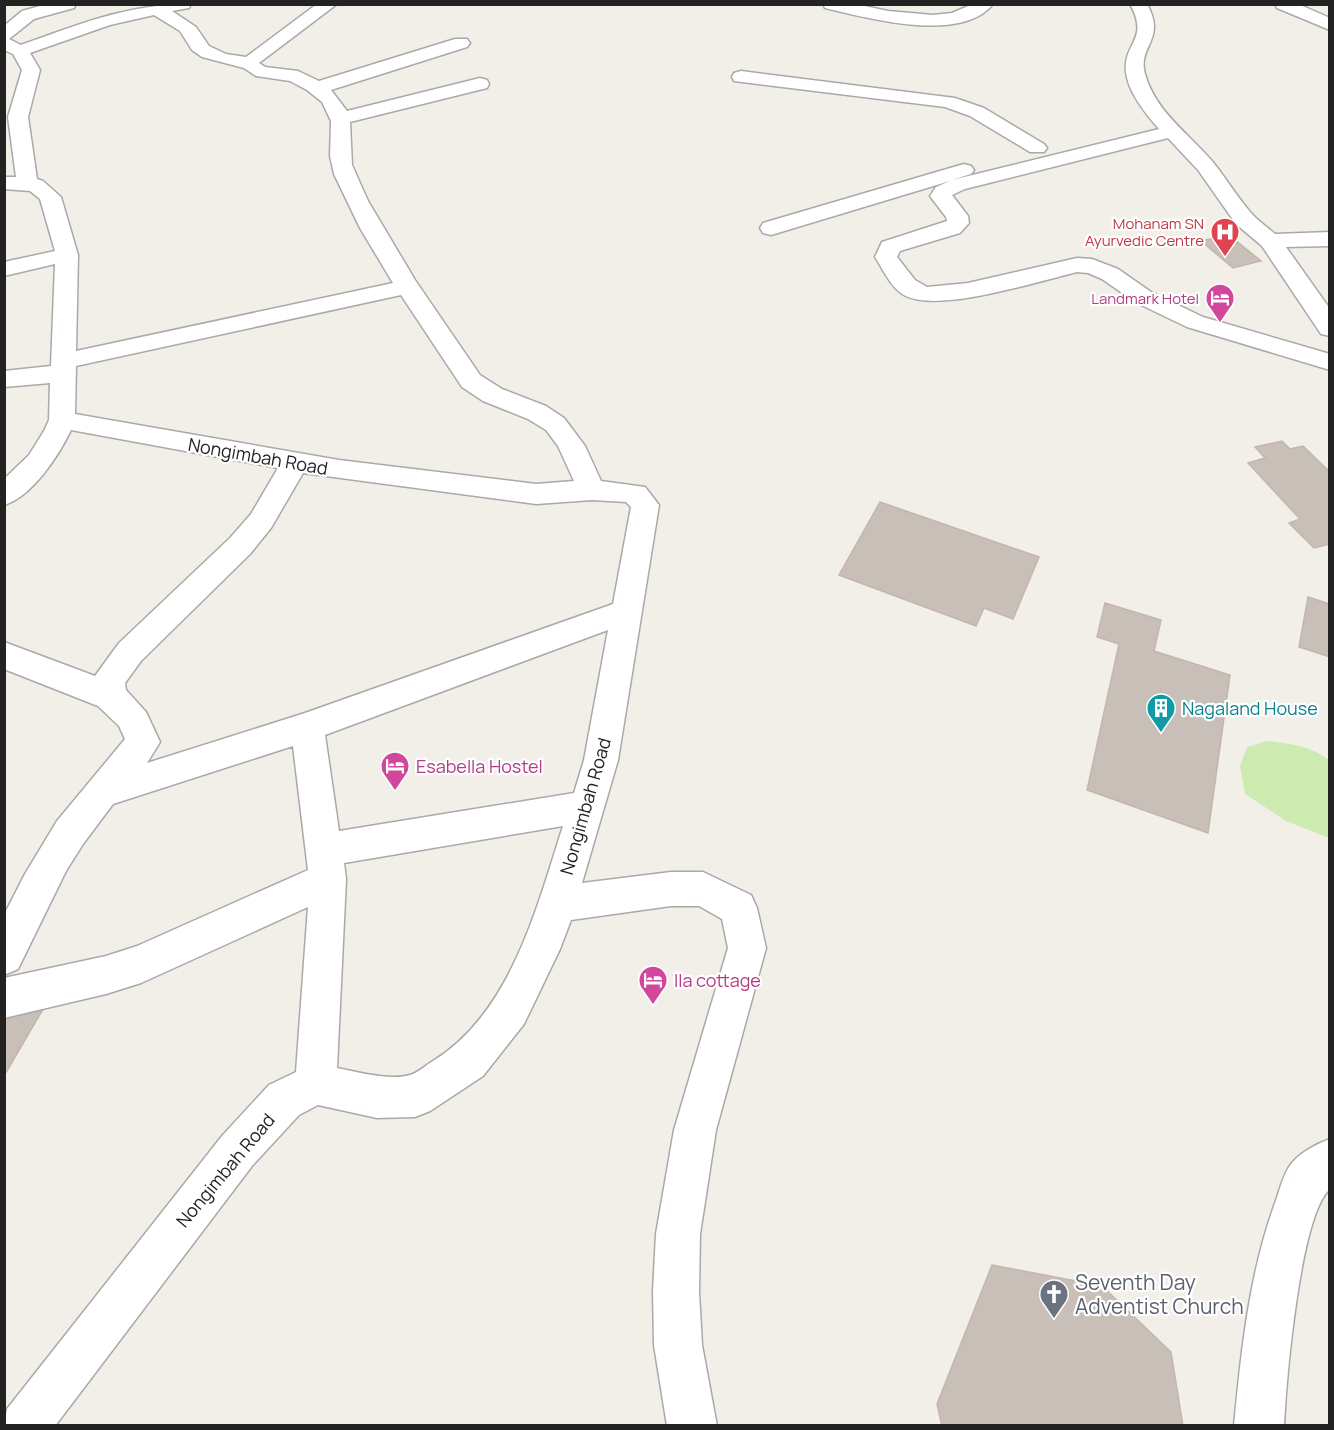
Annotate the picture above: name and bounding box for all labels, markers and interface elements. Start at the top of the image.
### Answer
place label: Mohanam SN Ayurvedic Centre [1085,213,1204,251]
hospital icon: Mohanam SN Ayurvedic Centre [1209,216,1241,258]
hotel icon: Landmark Hotel [1204,282,1236,324]
place label: Landmark Hotel [1091,288,1199,309]
street label: Nongimbah Road [186,432,330,480]
building icon: Nagaland House [1145,692,1177,734]
place label: Nagaland House [1182,696,1318,720]
street label: Nongimbah Road [554,735,616,877]
hotel icon: Esabella Hostel [379,750,411,792]
place label: Esabella Hostel [416,754,543,778]
hotel icon: Ila cottage [637,964,669,1006]
place label: Ila cottage [674,968,761,992]
street label: Nongimbah Road [170,1108,280,1232]
place label: Seventh Day Adventist Church [1075,1268,1244,1320]
church icon: Seventh Day Adventist Church [1038,1278,1070,1320]

